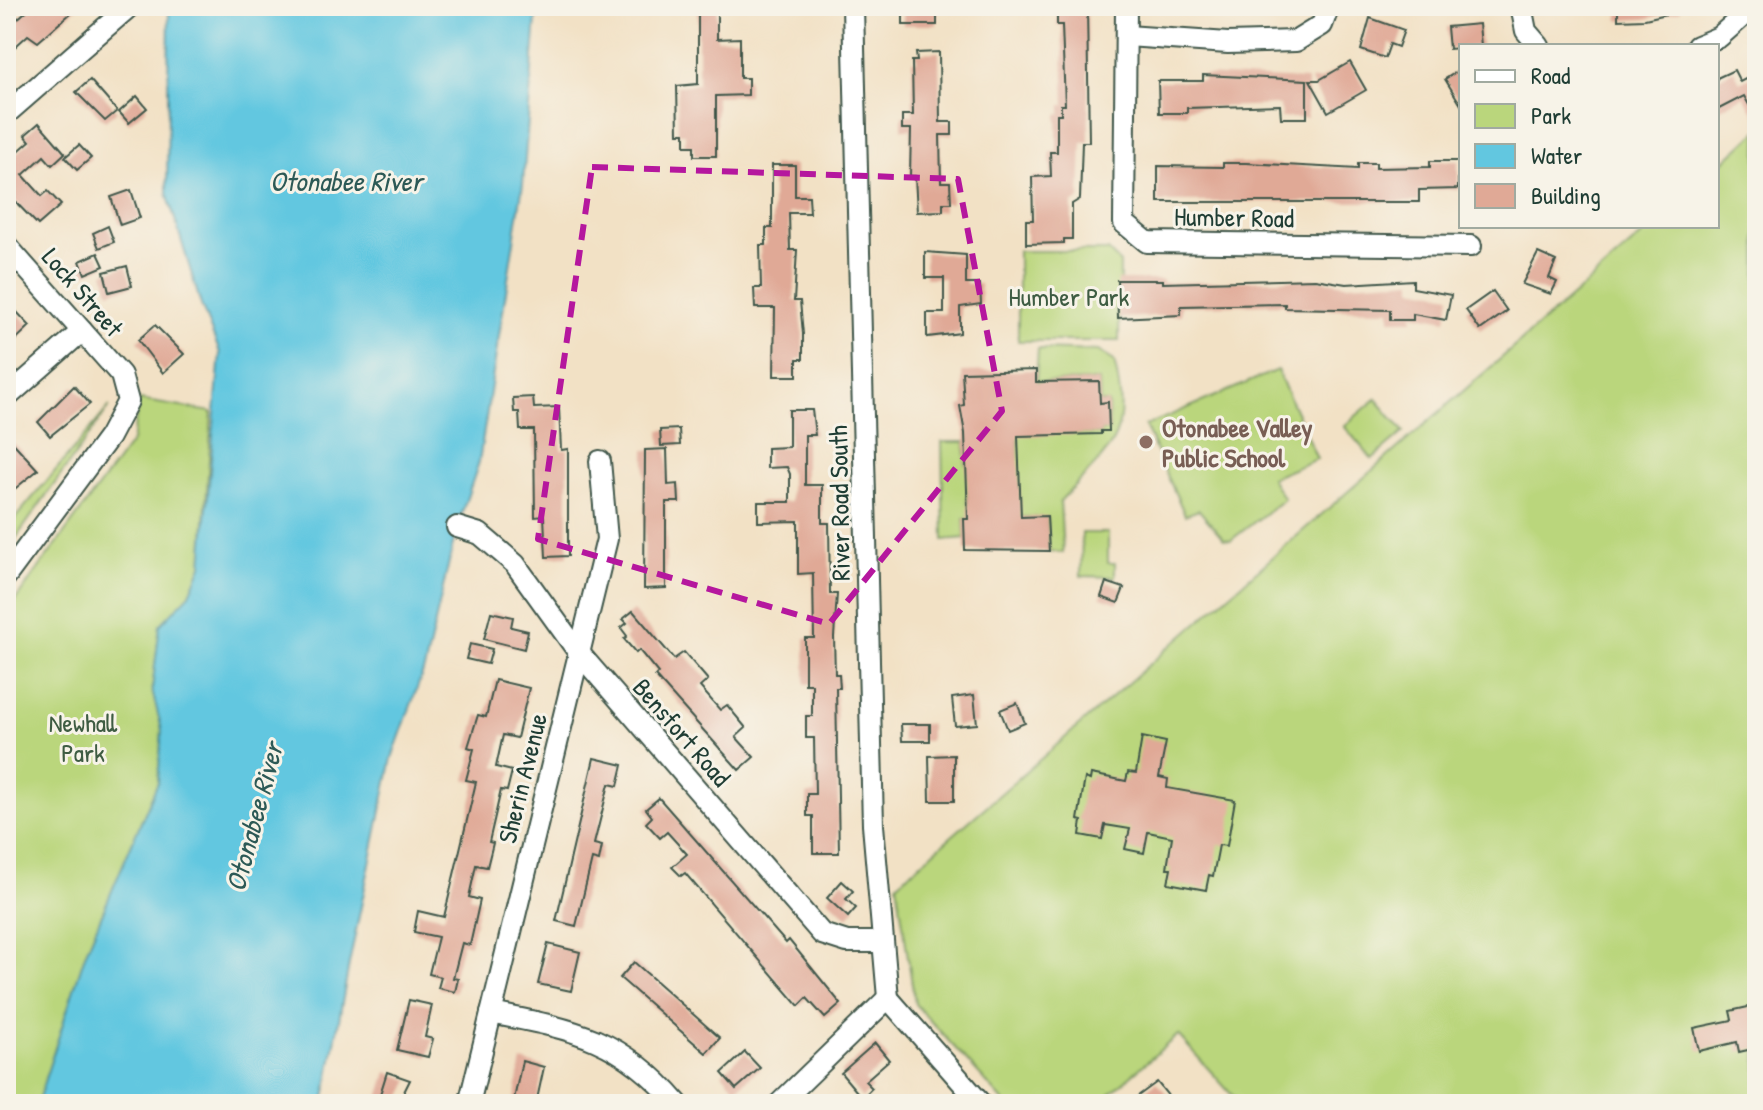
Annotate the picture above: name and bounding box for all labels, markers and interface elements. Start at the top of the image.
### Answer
legend [1459,44,1719,228]
text: Road [1531,59,1570,91]
text: Park [1531,99,1571,131]
text: Water [1531,139,1582,171]
water label: Otonabee River [270,162,425,200]
text: Building [1531,179,1601,211]
street label: Humber Road [1174,198,1294,236]
street label: Lock Street [35,240,132,345]
park label: Humber Park [1009,279,1130,314]
place label: Otonabee Valley Public School [1162,410,1313,475]
street label: River Road South [820,425,858,581]
marker: Otonabee Valley Public School [1137,433,1155,451]
street label: Bensfort Road [625,670,739,794]
park label: Newhall Park [49,705,118,770]
street label: Sherin Avenue [489,709,555,847]
water label: Otonabee River [216,735,293,896]

